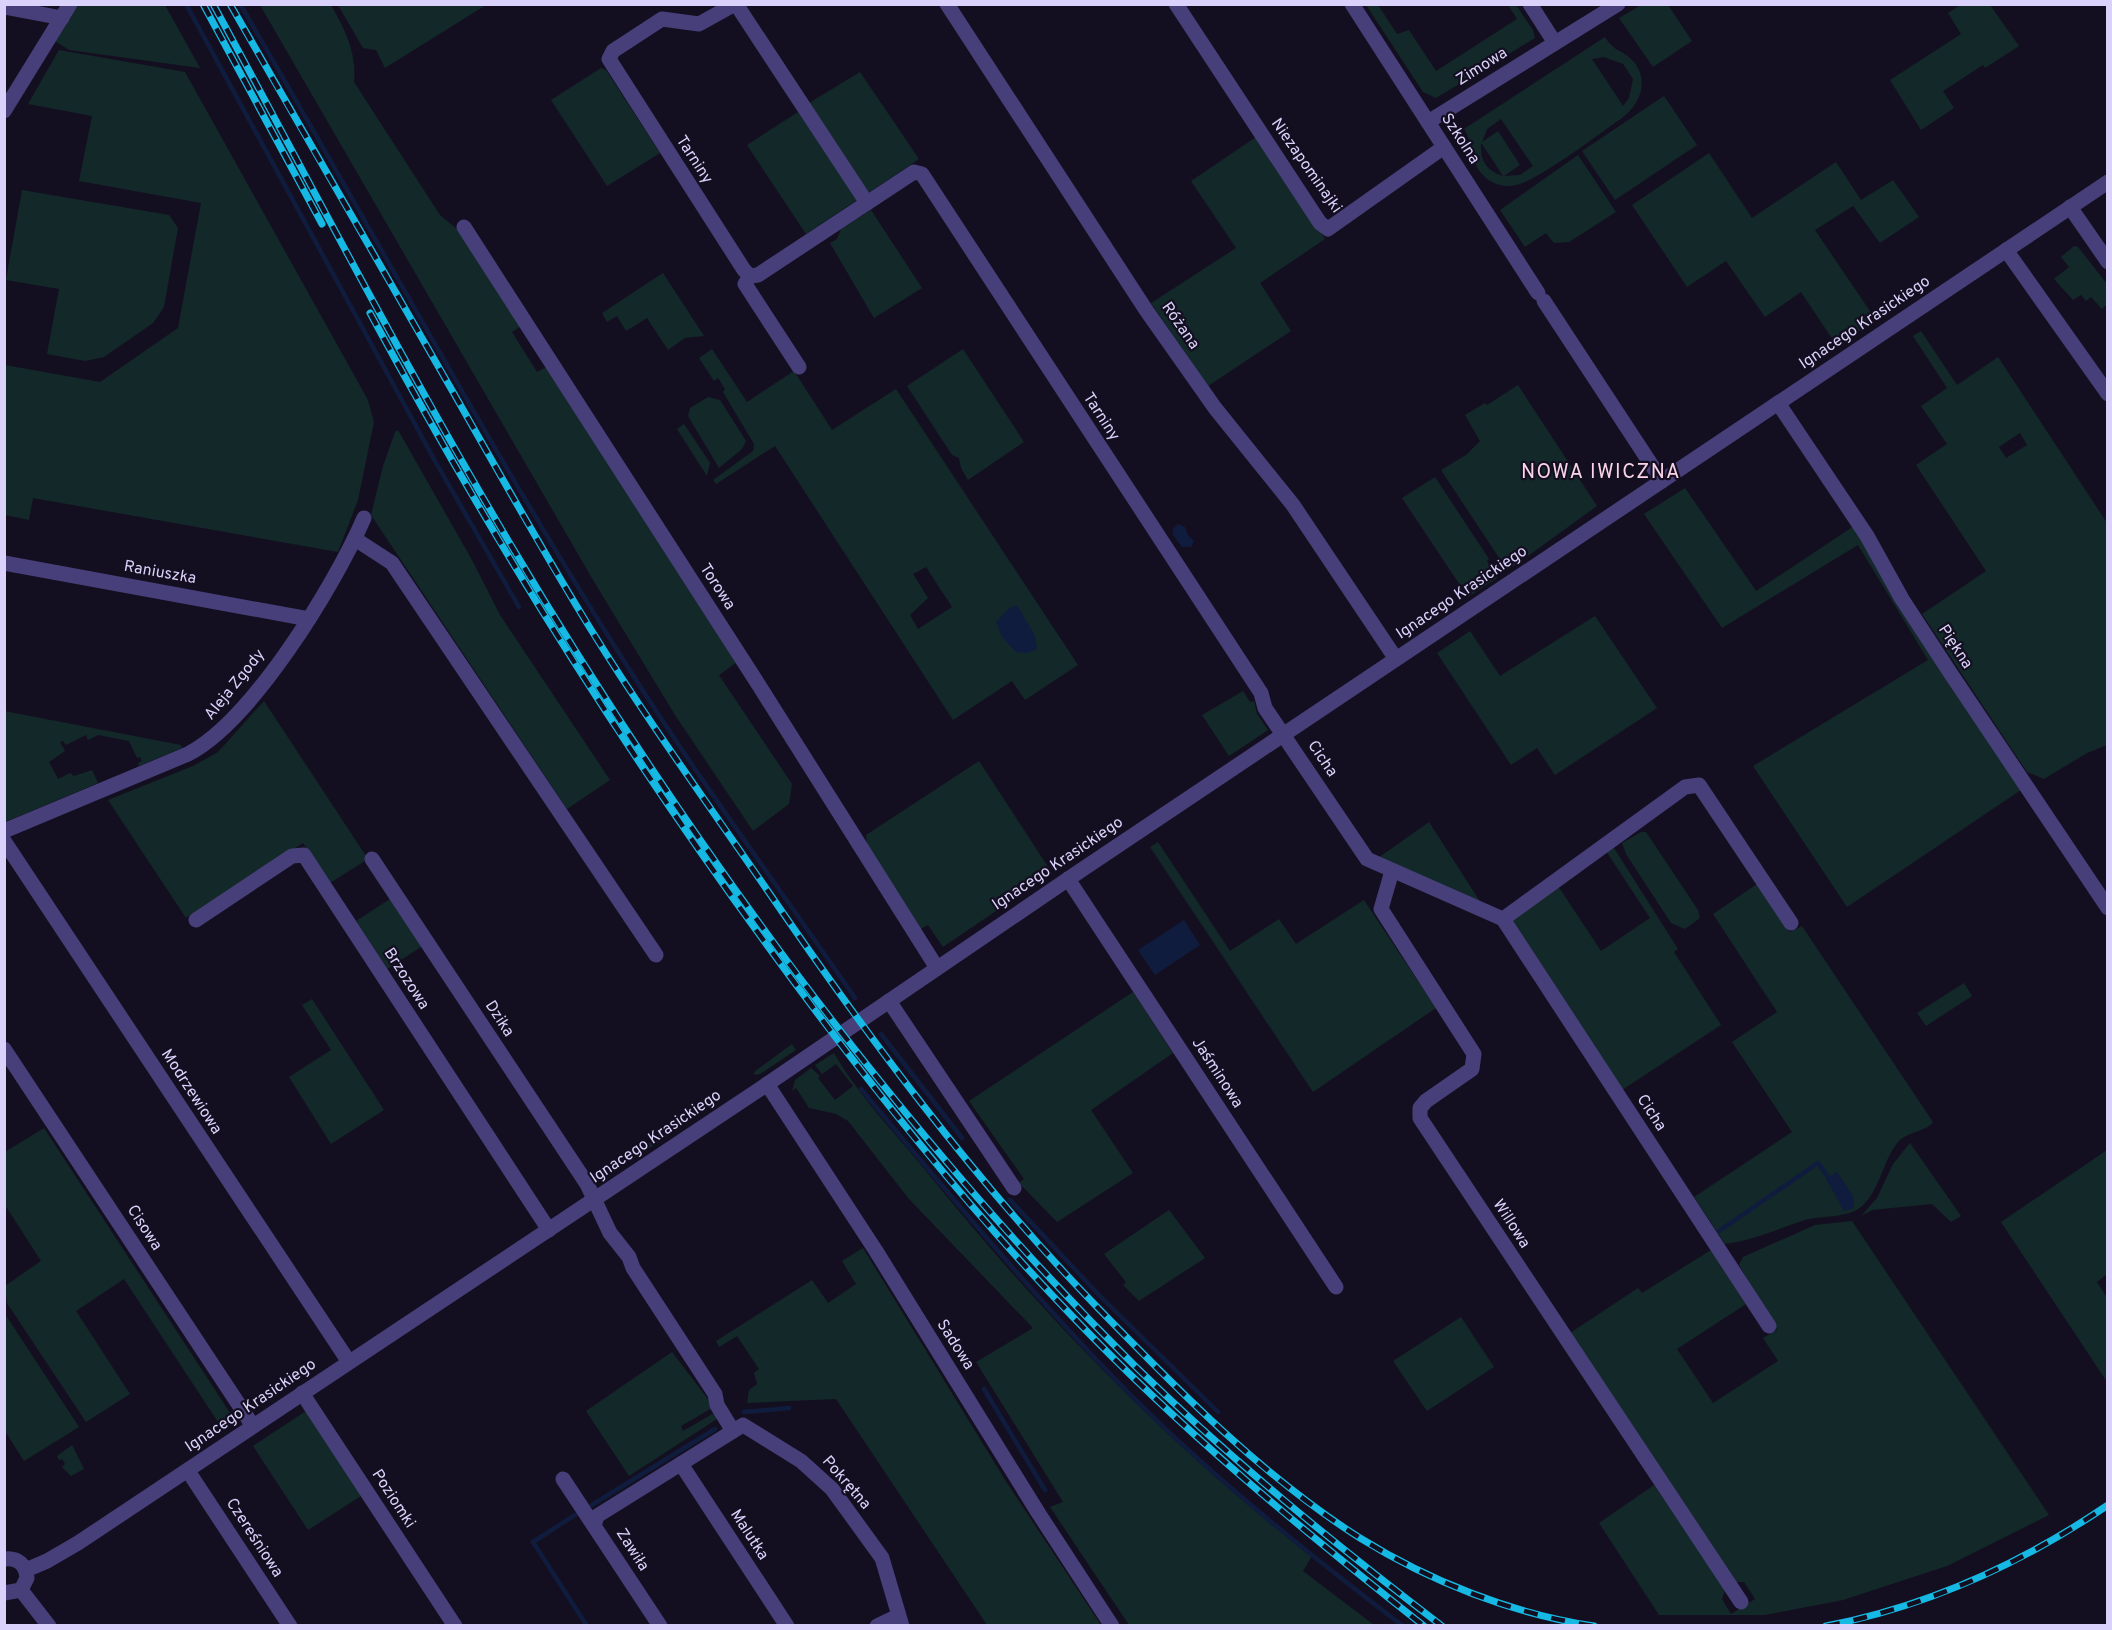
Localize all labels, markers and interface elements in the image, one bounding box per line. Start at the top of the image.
street label: Zimowa [1453,43,1511,91]
street label: Szkolna [1436,110,1484,168]
street label: Niezapominajki [1266,115,1346,217]
street label: Tarniny [671,132,717,188]
street label: Ignacego Krasickiego [1796,272,1934,374]
street label: Różana [1156,298,1204,354]
street label: Tarniny [1078,389,1124,445]
district label: NOWA IWICZNA [1521,460,1681,486]
street label: Ignacego Krasickiego [1393,542,1531,644]
street label: Raniuszka [122,557,198,589]
street label: Torowa [695,560,739,614]
street label: Piękna [1933,621,1977,673]
street label: Aleja Zgody [200,645,270,725]
street label: Cicha [1303,737,1341,781]
street label: Ignacego Krasickiego [989,813,1127,915]
street label: Brzozowa [379,944,433,1014]
street label: Dzika [480,997,518,1041]
street label: Jaśminowa [1187,1034,1247,1112]
street label: Modrzewiowa [156,1046,226,1138]
street label: Ignacego Krasickiego [587,1086,725,1188]
street label: Cicha [1632,1091,1670,1135]
street label: Willowa [1488,1196,1534,1252]
street label: Cisowa [122,1201,166,1255]
street label: Sadowa [932,1316,978,1374]
street label: Ignacego Krasickiego [182,1355,320,1457]
street label: Pokrętna [817,1452,875,1514]
street label: Poziomki [367,1466,419,1532]
street label: Czereśniowa [221,1495,287,1581]
street label: Malutka [725,1506,773,1564]
street label: Zawiła [611,1525,653,1575]

